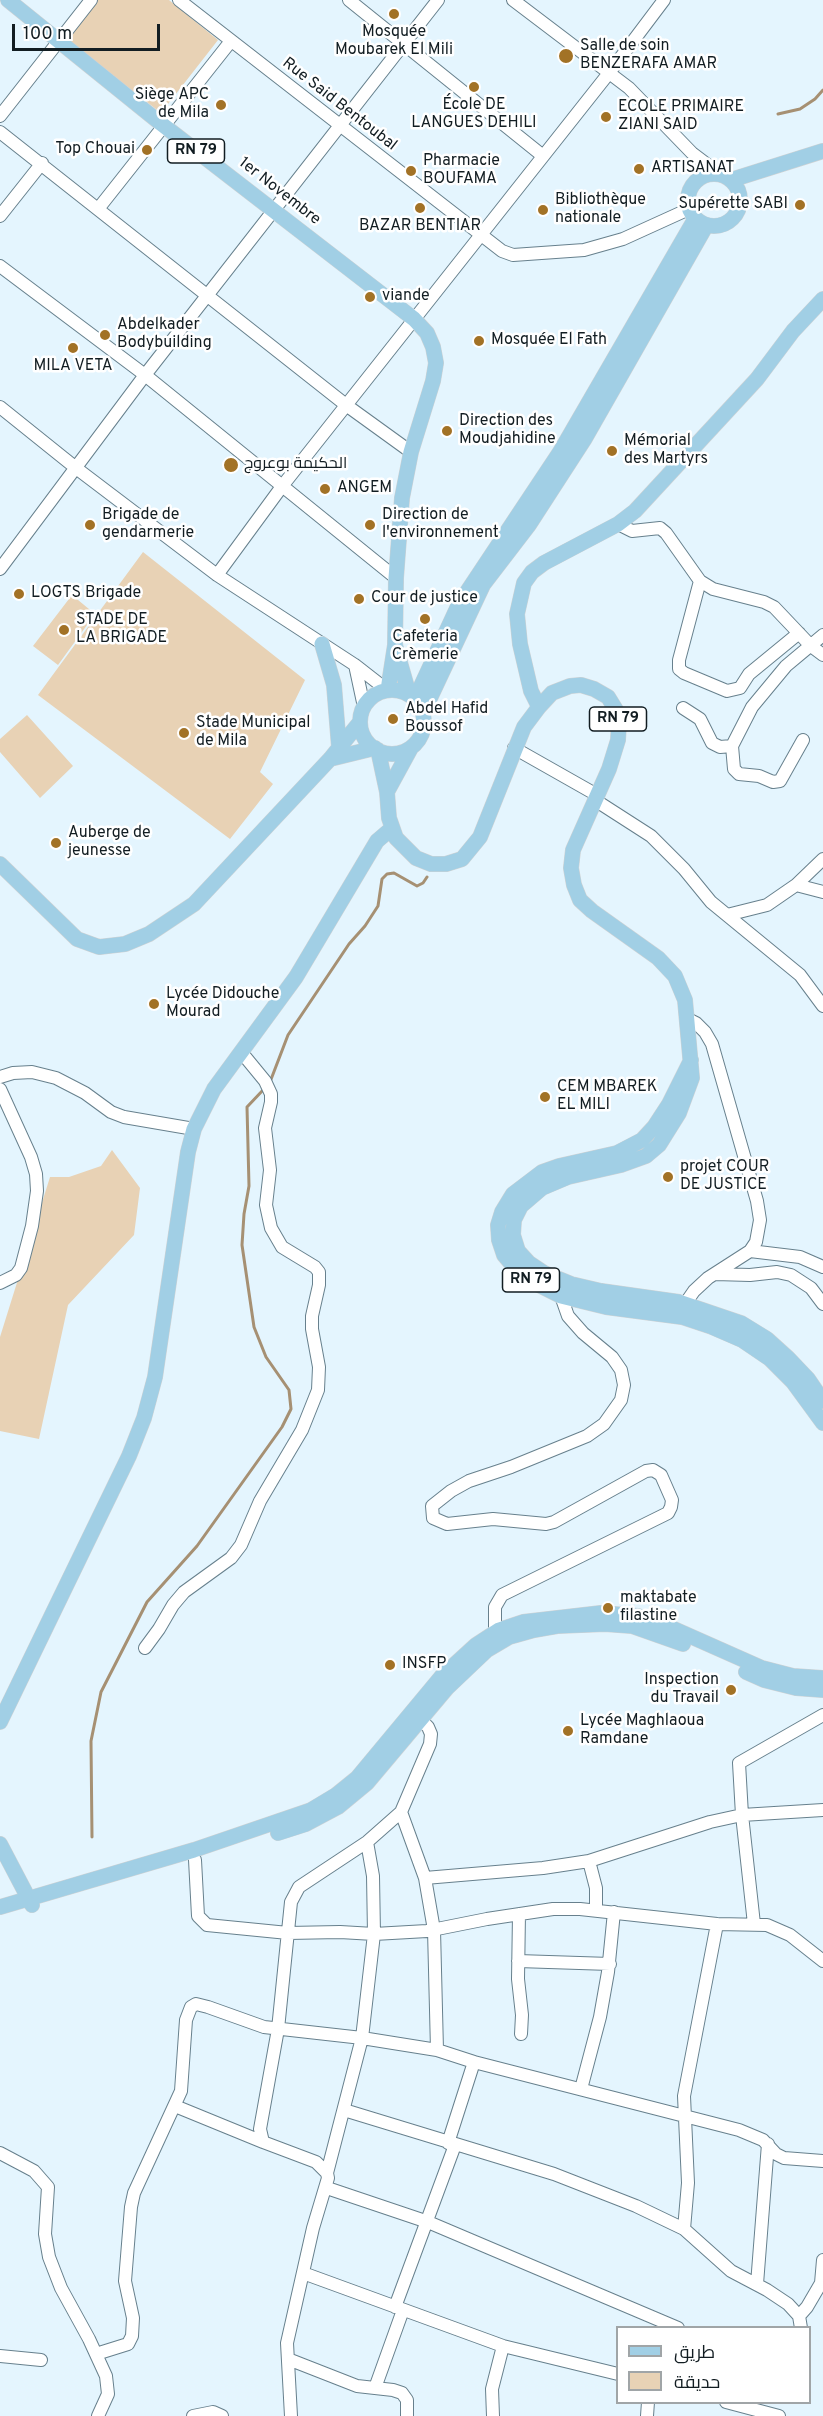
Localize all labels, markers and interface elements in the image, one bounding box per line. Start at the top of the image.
marker: Mosquée Moubarek El Mili [387,7,401,21]
scale bar [15,12,164,50]
text: 100 m [23,23,72,46]
place label: Mosquée Moubarek El Mili [335,23,453,61]
place label: Salle de soin BENZERAFA AMAR [580,37,717,75]
marker: Salle de soin BENZERAFA AMAR [557,47,575,65]
street label: Rue Said Bentoubal [278,54,400,156]
marker: École DE LANGUES DEHILI [467,80,481,94]
place label: Siège APC de Mila [135,86,209,124]
place label: École DE LANGUES DEHILI [411,96,537,134]
marker: Siège APC de Mila [214,98,228,112]
place label: ECOLE PRIMAIRE ZIANI SAID [618,98,744,136]
marker: ECOLE PRIMAIRE ZIANI SAID [599,110,613,124]
road number: RN 79 [168,139,224,163]
place label: Top Chouai [55,140,135,160]
marker: Top Chouai [140,143,154,157]
place label: Pharmacie BOUFAMA [423,152,500,190]
street label: 1er Novembre [234,154,324,230]
place label: ARTISANAT [651,159,735,179]
marker: ARTISANAT [632,162,646,176]
marker: Pharmacie BOUFAMA [404,164,418,178]
place label: Bibliothèque nationale [555,191,646,229]
place label: Supérette SABI [678,195,788,215]
marker: Supérette SABI [793,198,807,212]
marker: BAZAR BENTIAR [413,201,427,215]
marker: Bibliothèque nationale [536,203,550,217]
place label: BAZAR BENTIAR [359,217,481,237]
place label: viande [382,287,430,307]
marker: viande [363,290,377,304]
place label: Abdelkader Bodybuilding [117,316,212,354]
marker: Abdelkader Bodybuilding [98,328,112,342]
place label: Mosquée El Fath [491,331,607,351]
marker: Mosquée El Fath [472,334,486,348]
marker: MILA VETA [66,341,80,355]
place label: MILA VETA [33,357,113,377]
place label: Direction des Moudjahidine [459,412,556,450]
marker: Direction des Moudjahidine [440,424,454,438]
place label: Mémorial des Martyrs [624,432,708,470]
marker: Mémorial des Martyrs [605,444,619,458]
place label: الحكيمة بوعروج [244,455,347,475]
marker: الحكيمة بوعروج [222,456,240,474]
place label: ANGEM [337,479,392,499]
marker: ANGEM [318,482,332,496]
place label: Brigade de gendarmerie [102,506,194,544]
place label: Direction de l'environnement [382,506,499,544]
marker: Brigade de gendarmerie [83,518,97,532]
marker: Direction de l'environnement [363,518,377,532]
place label: LOGTS Brigade [31,584,141,604]
marker: LOGTS Brigade [12,587,26,601]
place label: Cour de justice [371,589,478,609]
marker: Cour de justice [352,592,366,606]
place label: STADE DE LA BRIGADE [76,611,167,649]
marker: Cafeteria Crèmerie [418,612,432,626]
marker: STADE DE LA BRIGADE [57,623,71,637]
place label: Cafeteria Crèmerie [392,628,458,666]
place label: Abdel Hafid Boussof [405,700,488,738]
road number: RN 79 [590,707,646,731]
marker: Abdel Hafid Boussof [386,712,400,726]
place label: Stade Municipal de Mila [196,714,310,752]
marker: Stade Municipal de Mila [177,726,191,740]
place label: Auberge de jeunesse [68,824,151,862]
marker: Auberge de jeunesse [49,836,63,850]
place label: Lycée Didouche Mourad [166,985,279,1023]
marker: Lycée Didouche Mourad [147,997,161,1011]
place label: CEM MBAREK EL MILI [557,1078,657,1116]
marker: CEM MBAREK EL MILI [538,1090,552,1104]
place label: projet COUR DE JUSTICE [680,1158,769,1196]
marker: projet COUR DE JUSTICE [661,1170,675,1184]
road number: RN 79 [502,1268,560,1292]
place label: maktabate filastine [620,1589,697,1627]
marker: maktabate filastine [601,1601,615,1615]
place label: INSFP [402,1655,446,1675]
marker: INSFP [383,1658,397,1672]
place label: Inspection du Travail [644,1671,719,1709]
marker: Inspection du Travail [724,1683,738,1697]
place label: Lycée Maghlaoua Ramdane [580,1712,704,1750]
marker: Lycée Maghlaoua Ramdane [561,1724,575,1738]
legend [616,2326,811,2404]
text: طريق [674,2342,715,2365]
text: حديقة [674,2372,720,2395]

